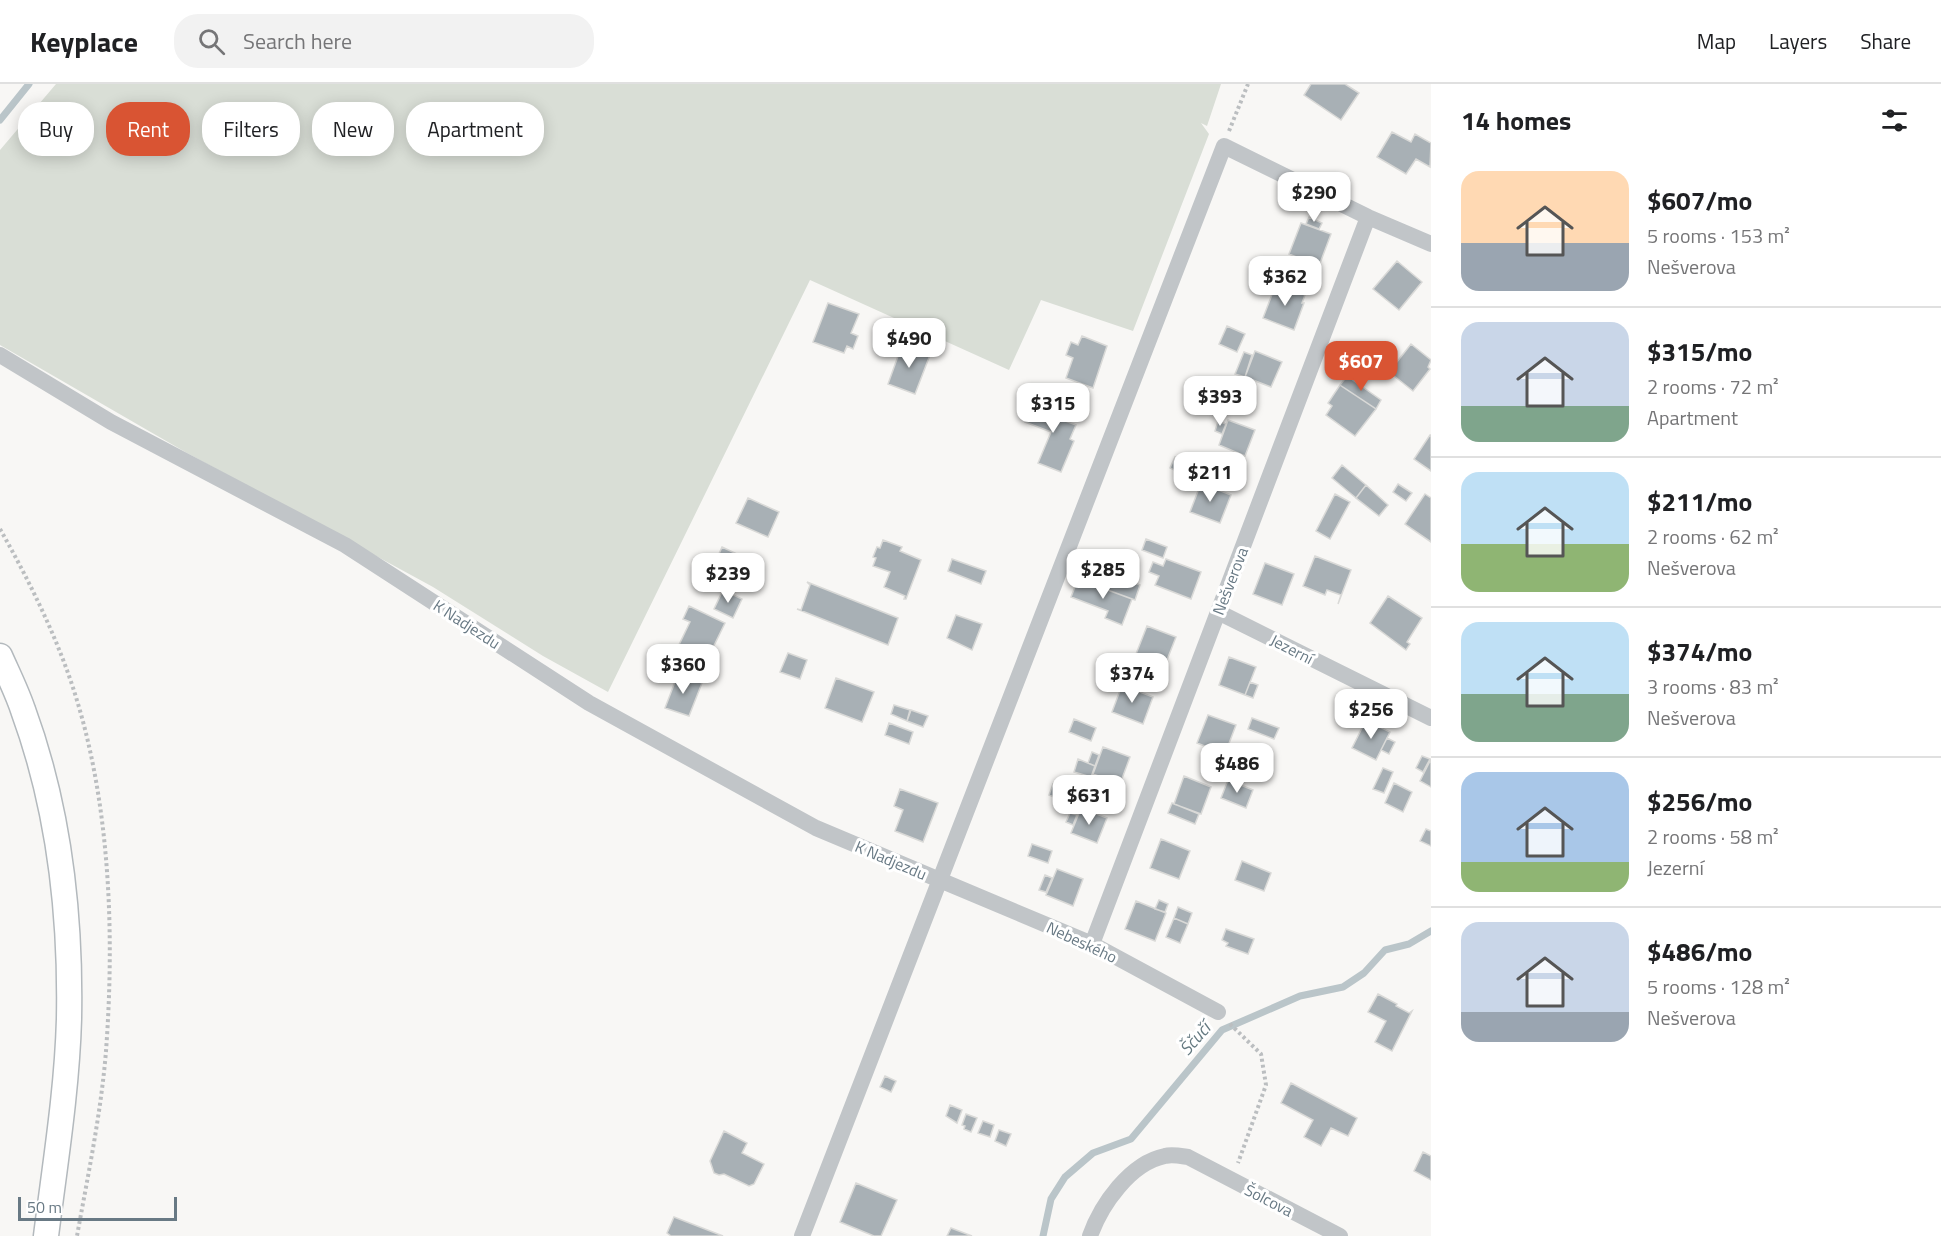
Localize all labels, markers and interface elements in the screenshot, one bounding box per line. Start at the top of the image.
search box [174,14,594,68]
text: Keyplace [30,20,138,63]
text: Search here [243,24,352,58]
icon: search [195,25,228,58]
text: Map [1697,25,1736,57]
text: Layers [1769,25,1827,57]
text: Share [1860,25,1911,57]
text: 14 homes [1461,101,1571,140]
chip: Buy [18,102,94,156]
chip: Rent [106,102,190,156]
chip: Filters [202,102,300,156]
chip: New [312,102,394,156]
chip: Apartment [406,102,544,156]
icon: filters [1878,104,1911,137]
pin: $290 [1278,172,1350,223]
text: $290 [1292,176,1336,207]
text: $607/mo [1647,181,1752,220]
icon: home [1509,195,1581,267]
text: 5 rooms · 153 m² [1647,220,1790,251]
text: Nešverova [1647,251,1736,282]
pin: $362 [1249,256,1321,307]
text: $362 [1263,260,1307,291]
pin: $490 [873,318,945,369]
text: $490 [887,322,931,353]
text: $315/mo [1647,332,1752,371]
pin: $607 [1325,341,1397,392]
text: $607 [1339,345,1383,376]
icon: home [1509,346,1581,418]
text: 2 rooms · 72 m² [1647,371,1779,402]
pin: $393 [1184,376,1256,427]
text: $393 [1198,380,1242,411]
pin: $315 [1017,383,1089,434]
text: $315 [1031,387,1075,418]
text: Apartment [1647,402,1738,433]
pin: $211 [1174,452,1246,503]
text: $211 [1188,456,1232,487]
text: $211/mo [1647,482,1752,521]
icon: home [1509,496,1581,568]
text: 2 rooms · 62 m² [1647,521,1779,552]
street label: Nešverova [1206,544,1254,618]
pin: $285 [1067,549,1139,600]
text: Nešverova [1647,552,1736,583]
pin: $239 [692,553,764,604]
text: $285 [1081,553,1125,584]
text: $239 [706,557,750,588]
street label: K Nadjezdu [429,593,505,655]
street label: Jezerní [1266,628,1319,671]
text: $374/mo [1647,632,1752,671]
pin: $360 [647,644,719,695]
icon: home [1509,646,1581,718]
text: $360 [661,648,705,679]
pin: $374 [1096,653,1168,704]
text: $374 [1110,657,1154,688]
text: 3 rooms · 83 m² [1647,671,1779,702]
pin: $256 [1335,689,1407,740]
text: $256 [1349,693,1393,724]
text: Nešverova [1647,702,1736,733]
pin: $486 [1201,743,1273,794]
text: $486 [1215,747,1259,778]
pin: $631 [1053,775,1125,826]
text: $631 [1067,779,1111,810]
text: $256/mo [1647,782,1752,821]
icon: home [1509,796,1581,868]
text: 2 rooms · 58 m² [1647,821,1779,852]
street label: K Nadjezdu [851,834,931,886]
text: Jezerní [1647,852,1704,883]
street label: Nebeského [1043,915,1121,969]
text: $486/mo [1647,932,1752,971]
icon: home [1509,946,1581,1018]
text: 5 rooms · 128 m² [1647,971,1790,1002]
text: Nešverova [1647,1002,1736,1033]
water label: Ščučí [1173,1013,1220,1061]
street label: Šolcova [1241,1178,1297,1222]
scale bar [18,1194,177,1222]
text: 50 m [27,1195,62,1219]

